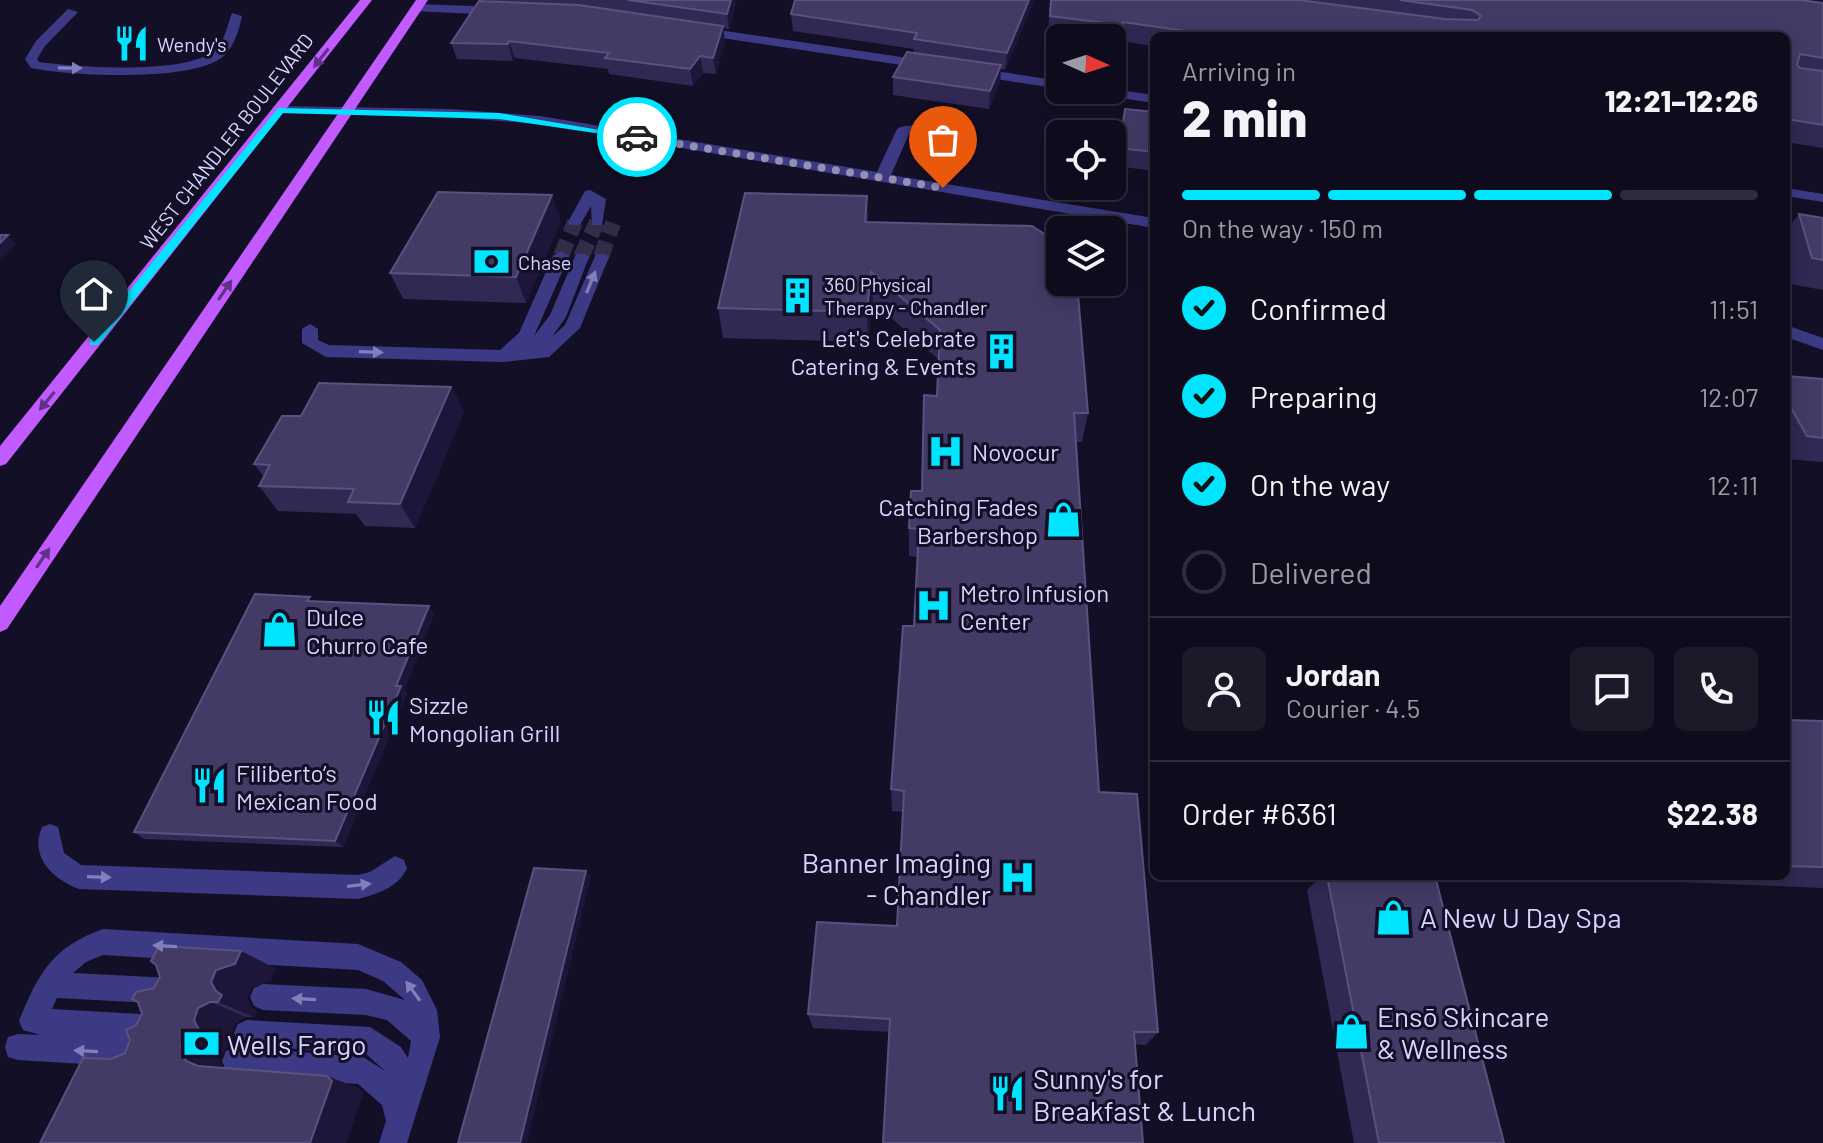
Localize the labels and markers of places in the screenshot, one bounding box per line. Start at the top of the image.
restaurant icon: Wendy's [112,25,150,63]
place label: Wendy's [157,32,227,56]
pin [909,106,977,188]
bank icon: Chase [473,243,511,281]
place label: Chase [518,250,571,274]
pin [60,260,128,342]
place label: 360 Physical Therapy - Chandler [824,272,987,319]
building icon: 360 Physical Therapy - Chandler [779,276,817,314]
place label: Let's Celebrate Catering & Events [791,323,976,380]
building icon: Let's Celebrate Catering & Events [983,332,1021,370]
hospital icon: Novocur [927,432,965,470]
place label: Novocur [972,437,1059,466]
place label: Catching Fades Barbershop [879,492,1038,549]
shop icon: Catching Fades Barbershop [1045,501,1083,539]
place label: Metro Infusion Center [960,578,1109,635]
hospital icon: Metro Infusion Center [915,587,953,625]
place label: Dulce Churro Cafe [306,602,428,659]
shop icon: Dulce Churro Cafe [261,611,299,649]
place label: Sizzle Mongolian Grill [409,690,560,747]
restaurant icon: Sizzle Mongolian Grill [364,699,402,737]
place label: Filiberto’s Mexican Food [236,758,378,815]
restaurant icon: Filiberto’s Mexican Food [191,767,229,805]
place label: Banner Imaging - Chandler [802,845,991,911]
hospital icon: Banner Imaging - Chandler [998,859,1036,897]
shop icon: A New U Day Spa [1375,898,1413,936]
place label: A New U Day Spa [1420,900,1622,934]
place label: Ensō Skincare & Wellness [1377,999,1549,1065]
shop icon: Ensō Skincare & Wellness [1332,1013,1370,1051]
bank icon: Wells Fargo [182,1025,220,1063]
place label: Wells Fargo [227,1027,367,1061]
place label: Sunny's for Breakfast & Lunch [1033,1061,1256,1127]
restaurant icon: Sunny's for Breakfast & Lunch [988,1075,1026,1113]

